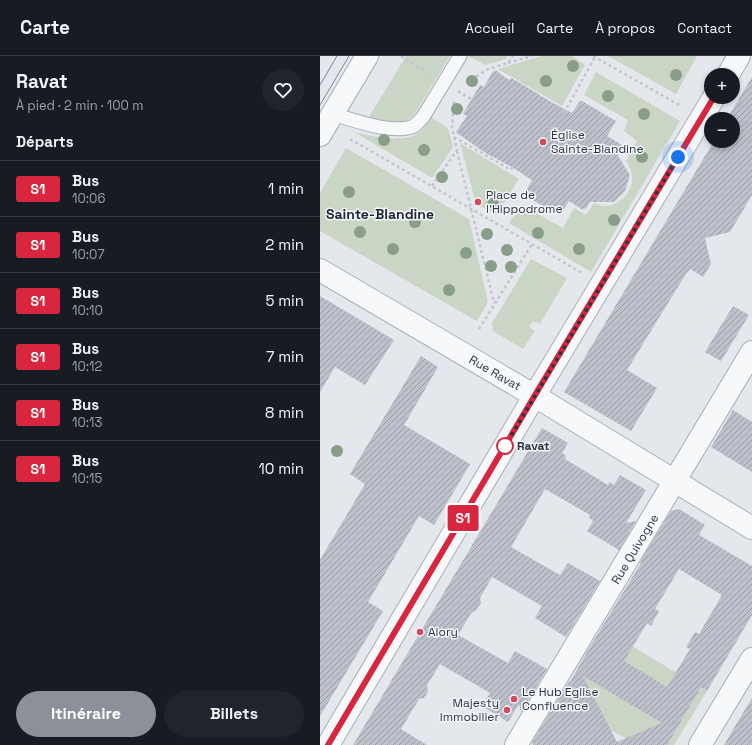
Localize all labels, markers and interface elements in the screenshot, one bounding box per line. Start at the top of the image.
text: Carte [20,15,70,40]
text: Accueil [465,19,514,37]
text: Carte [536,19,573,37]
text: À propos [595,19,655,37]
text: Contact [677,19,732,37]
map controls [704,68,740,148]
button: + [704,68,740,104]
text: Ravat [16,69,68,94]
button: heart [262,69,304,111]
text: À pied · 2 min · 100 m [16,97,143,114]
button: − [704,112,740,148]
place label: Église Sainte-Blandine [551,127,644,157]
text: Départs [16,132,74,151]
marker: Église Sainte-Blandine [538,137,548,147]
your location [668,147,688,167]
text: Bus [72,171,99,190]
text: 1 min [268,179,304,198]
text: S1 [31,180,45,198]
place label: Place de l'Hippodrome [486,187,563,217]
text: 10:06 [72,190,105,207]
marker: Place de l'Hippodrome [473,197,483,207]
district label: Sainte-Blandine [326,205,434,223]
text: Bus [72,227,99,246]
text: 2 min [265,235,304,254]
text: S1 [31,236,45,254]
text: 10:07 [72,246,105,263]
text: Bus [72,283,99,302]
text: 5 min [265,291,304,310]
text: S1 [31,292,45,310]
text: 10:10 [72,302,103,319]
text: Bus [72,339,99,358]
text: 7 min [266,347,304,366]
text: S1 [31,348,45,366]
street label: Rue Ravat [466,352,524,394]
text: 10:12 [72,358,102,375]
text: Bus [72,395,99,414]
text: 8 min [265,403,304,422]
text: S1 [31,404,45,422]
text: 10:13 [72,414,102,431]
marker: Ravat [496,437,514,455]
place label: Ravat [517,438,550,454]
text: Bus [72,451,99,470]
text: 10 min [258,459,304,478]
text: S1 [31,460,45,478]
text: 10:15 [72,470,102,487]
line badge: S1 [445,505,481,531]
text: S1 [456,509,470,527]
street label: Rue Quivogne [608,511,662,587]
place label: Alory [428,624,458,640]
marker: Alory [415,627,425,637]
place label: Le Hub Eglise Confluence [522,684,599,714]
button: Itinéraire [16,691,156,737]
button: Billets [164,691,304,737]
marker: Le Hub Eglise Confluence [509,694,519,704]
place label: Majesty Immobilier [440,695,499,725]
marker: Majesty Immobilier [502,705,512,715]

